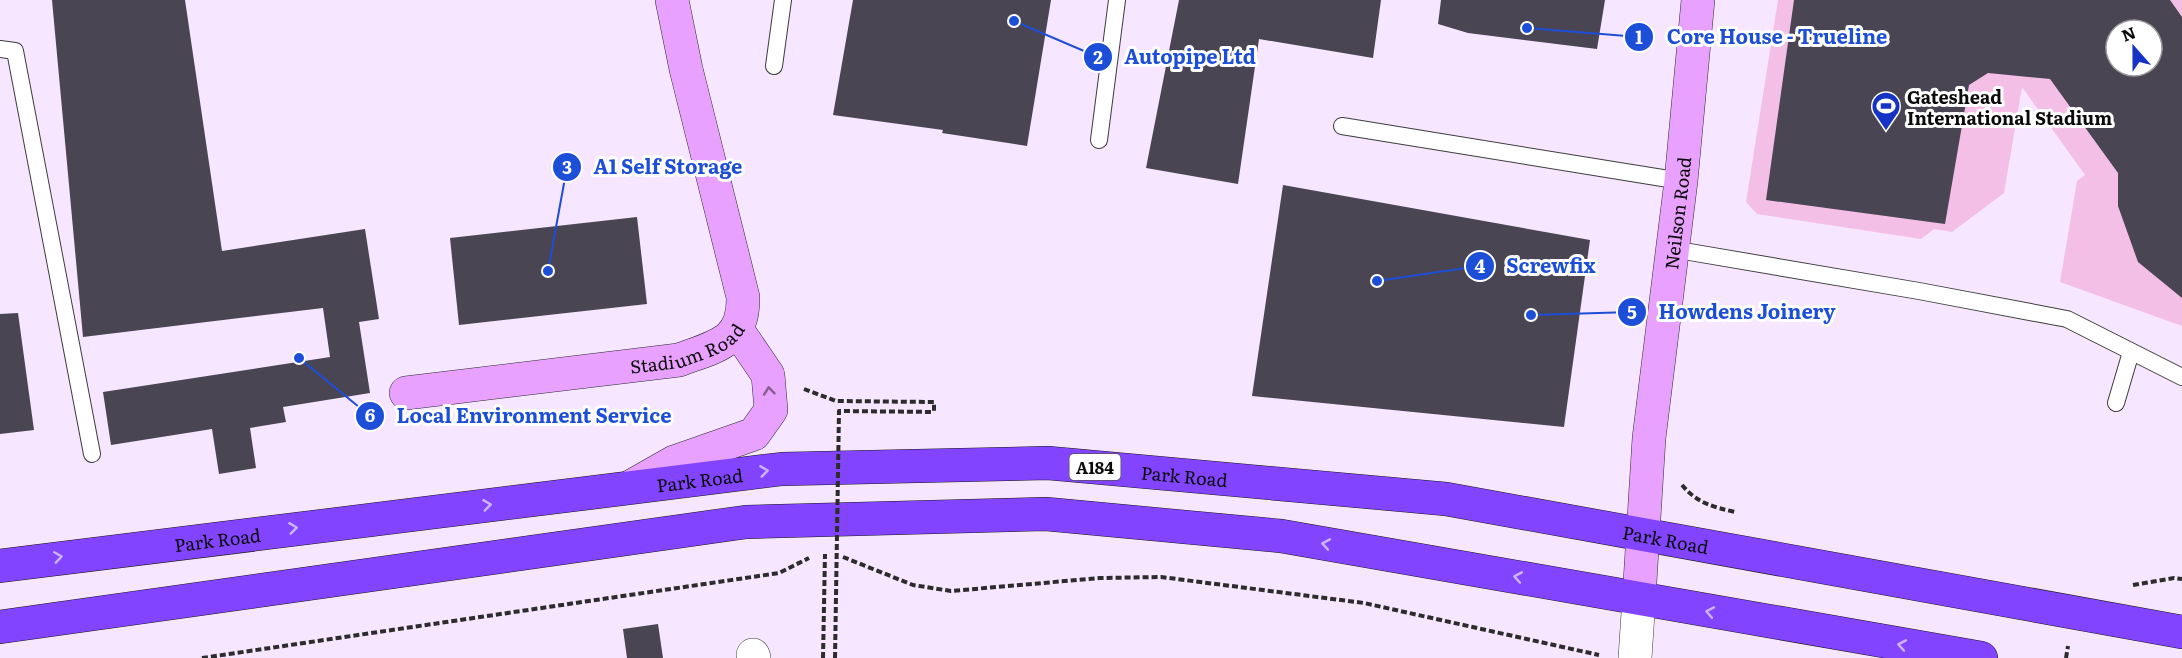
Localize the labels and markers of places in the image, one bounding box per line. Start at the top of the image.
callout: Core House - Trueline [1624,18,1899,56]
callout: Autopipe Ltd [1083,38,1268,76]
place label: Gateshead International Stadium [1907,83,2112,131]
sports icon: Gateshead International Stadium [1870,90,1902,132]
callout: A1 Self Storage [552,148,755,186]
callout: Screwfix [1465,247,1608,285]
callout: Howdens Joinery [1617,293,1848,331]
callout: Local Environment Service [355,397,684,435]

